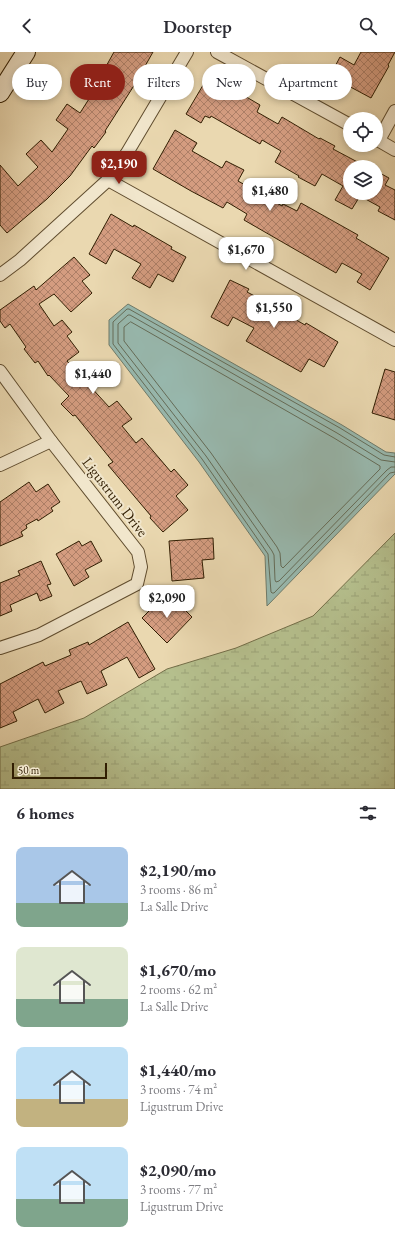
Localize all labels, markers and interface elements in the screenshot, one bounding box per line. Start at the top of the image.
icon: back [16,15,38,37]
text: Doorstep [163,15,232,38]
icon: search [357,15,379,37]
chip: Buy [12,64,62,100]
chip: Rent [70,64,125,100]
chip: Filters [133,64,194,100]
chip: New [202,64,256,100]
chip: Apartment [264,64,352,100]
map controls [343,112,383,200]
button: locate [343,112,383,152]
pin: $2,190 [86,151,152,185]
text: $2,190 [101,155,137,172]
button: layers [343,160,383,200]
pin: $1,480 [237,178,303,212]
text: $1,480 [252,182,288,199]
pin: $1,670 [213,237,279,271]
text: $1,670 [228,241,264,258]
pin: $1,550 [241,295,307,329]
text: $1,550 [256,299,292,316]
pin: $1,440 [60,361,126,395]
text: $1,440 [75,365,111,382]
street label: Ligustrum Drive [78,453,153,541]
pin: $2,090 [134,585,200,619]
text: $2,090 [149,589,185,606]
scale bar [12,761,107,780]
text: 50 m [18,763,39,777]
text: 6 homes [16,802,74,824]
icon: filters [357,802,379,824]
text: $2,190/mo [140,859,216,881]
icon: home [48,863,96,911]
text: 3 rooms · 86 m² [140,881,217,898]
text: La Salle Drive [140,898,208,915]
text: $1,670/mo [140,959,216,981]
icon: home [48,963,96,1011]
text: 2 rooms · 62 m² [140,981,217,998]
text: La Salle Drive [140,998,208,1015]
text: $1,440/mo [140,1059,216,1081]
icon: home [48,1063,96,1111]
text: 3 rooms · 74 m² [140,1081,217,1098]
text: Ligustrum Drive [140,1098,223,1115]
text: $2,090/mo [140,1159,216,1181]
icon: home [48,1163,96,1211]
text: 3 rooms · 77 m² [140,1181,217,1198]
text: Ligustrum Drive [140,1198,223,1215]

